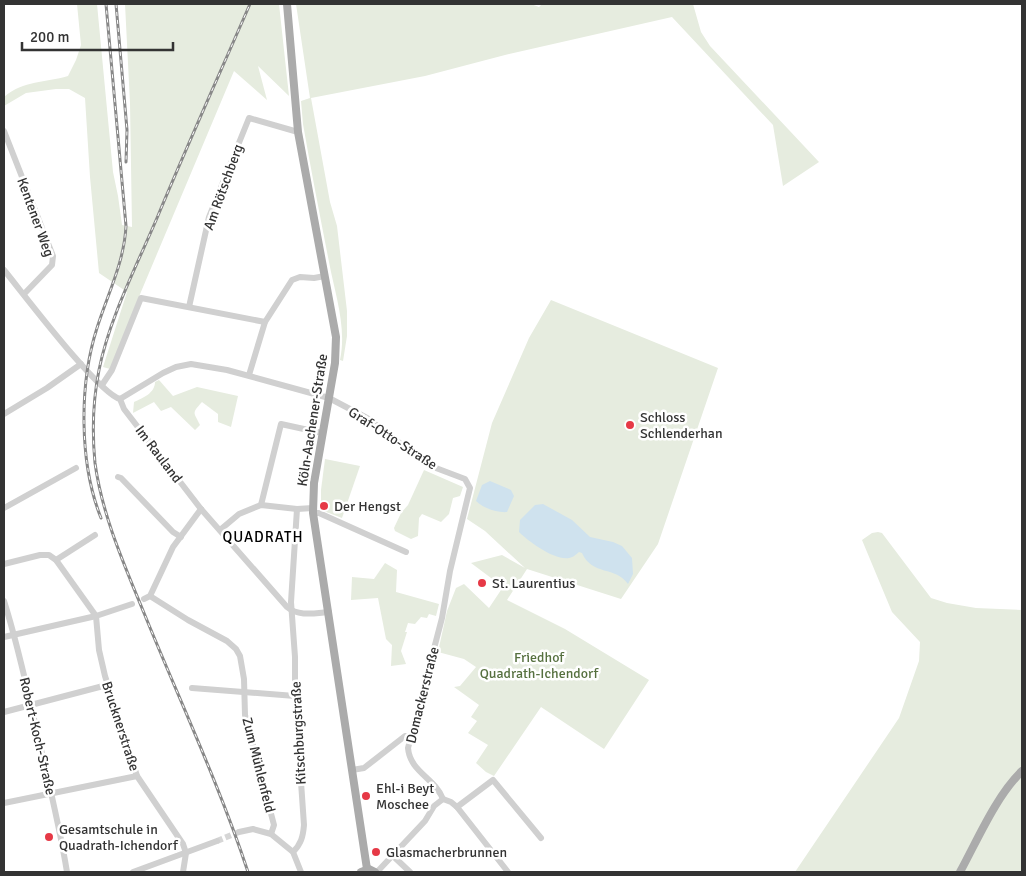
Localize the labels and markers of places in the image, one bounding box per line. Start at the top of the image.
place label: Schloss Schlenderhan [640,409,723,442]
marker: Schloss Schlenderhan [624,419,636,431]
place label: Der Hengst [334,498,401,515]
marker: Der Hengst [318,500,330,512]
place label: St. Laurentius [492,575,575,592]
marker: St. Laurentius [476,577,488,589]
place label: Ehl-i Beyt Moschee [376,780,434,813]
marker: Ehl-i Beyt Moschee [360,790,372,802]
place label: Gesamtschule in Quadrath-Ichendorf [59,821,179,854]
marker: Gesamtschule in Quadrath-Ichendorf [43,831,55,843]
place label: Glasmacherbrunnen [386,844,507,861]
marker: Glasmacherbrunnen [370,846,382,858]

